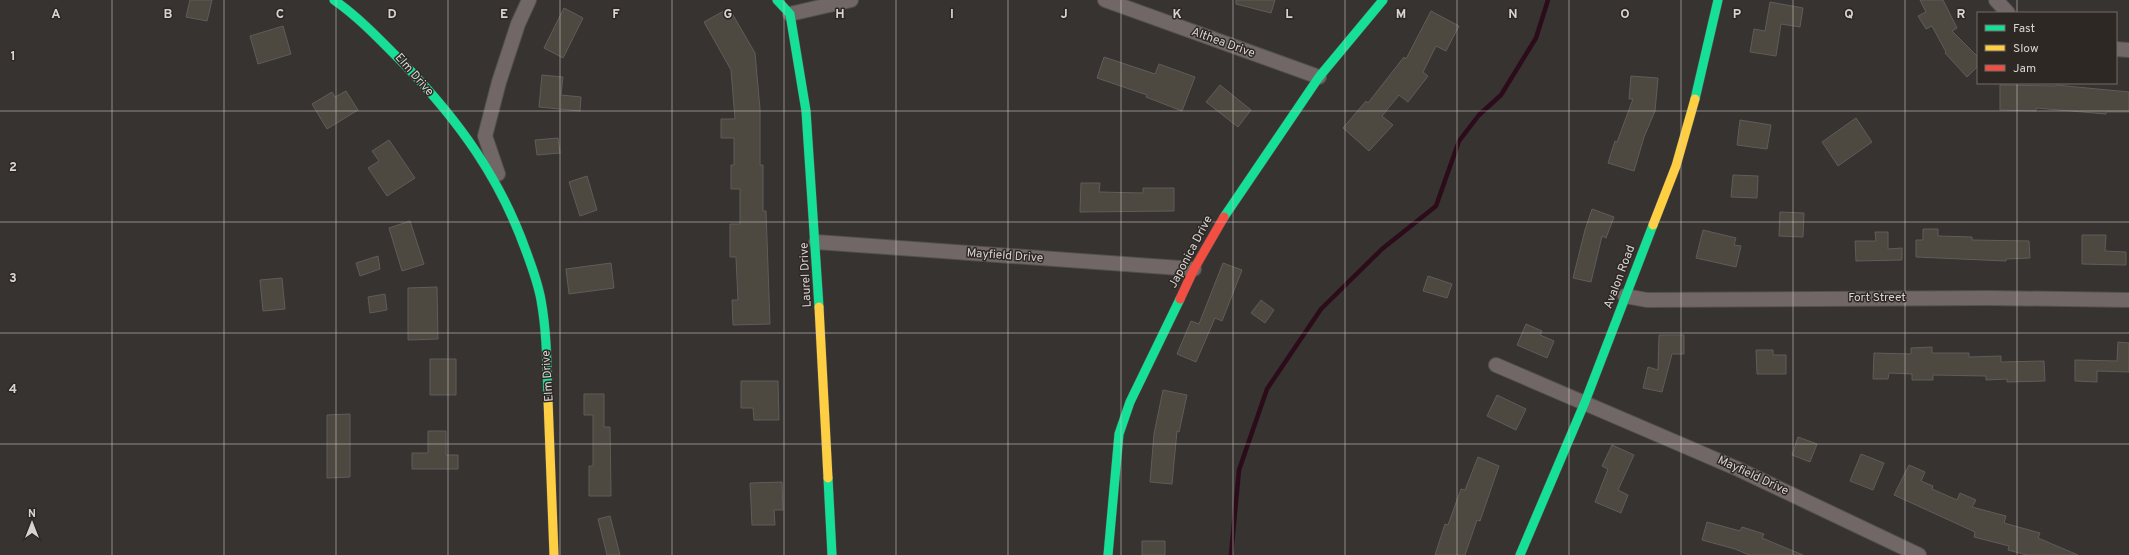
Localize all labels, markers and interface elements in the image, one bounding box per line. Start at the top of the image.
text: A [51,7,61,23]
text: B [164,7,173,23]
text: C [276,7,284,23]
text: D [387,7,397,23]
text: E [500,7,508,23]
text: F [612,7,620,23]
text: G [724,7,733,23]
text: H [835,7,845,23]
text: I [950,7,954,23]
text: J [1060,7,1068,23]
text: K [1172,7,1182,23]
text: L [1285,7,1293,23]
text: M [1396,7,1406,23]
text: N [1508,7,1518,23]
text: O [1620,7,1630,23]
text: P [1733,7,1742,23]
text: Q [1844,7,1854,23]
text: R [1957,7,1966,23]
legend [1977,12,2117,84]
text: Fast [2013,21,2035,37]
street label: Althea Drive [1189,24,1257,62]
text: Slow [2013,41,2039,57]
text: 1 [10,49,16,65]
street label: Elm Drive [391,50,437,100]
text: Jam [2013,61,2036,77]
text: 2 [9,160,17,176]
street label: Japonica Drive [1165,213,1217,291]
street label: Laurel Drive [796,242,816,308]
street label: Avalon Road [1601,243,1639,311]
street label: Mayfield Drive [966,245,1044,267]
text: 3 [9,271,17,287]
street label: Fort Street [1848,290,1906,306]
street label: Elm Drive [538,350,558,402]
text: 4 [9,382,17,398]
street label: Mayfield Drive [1715,453,1791,499]
north arrow [12,503,52,543]
text: N [28,507,36,521]

